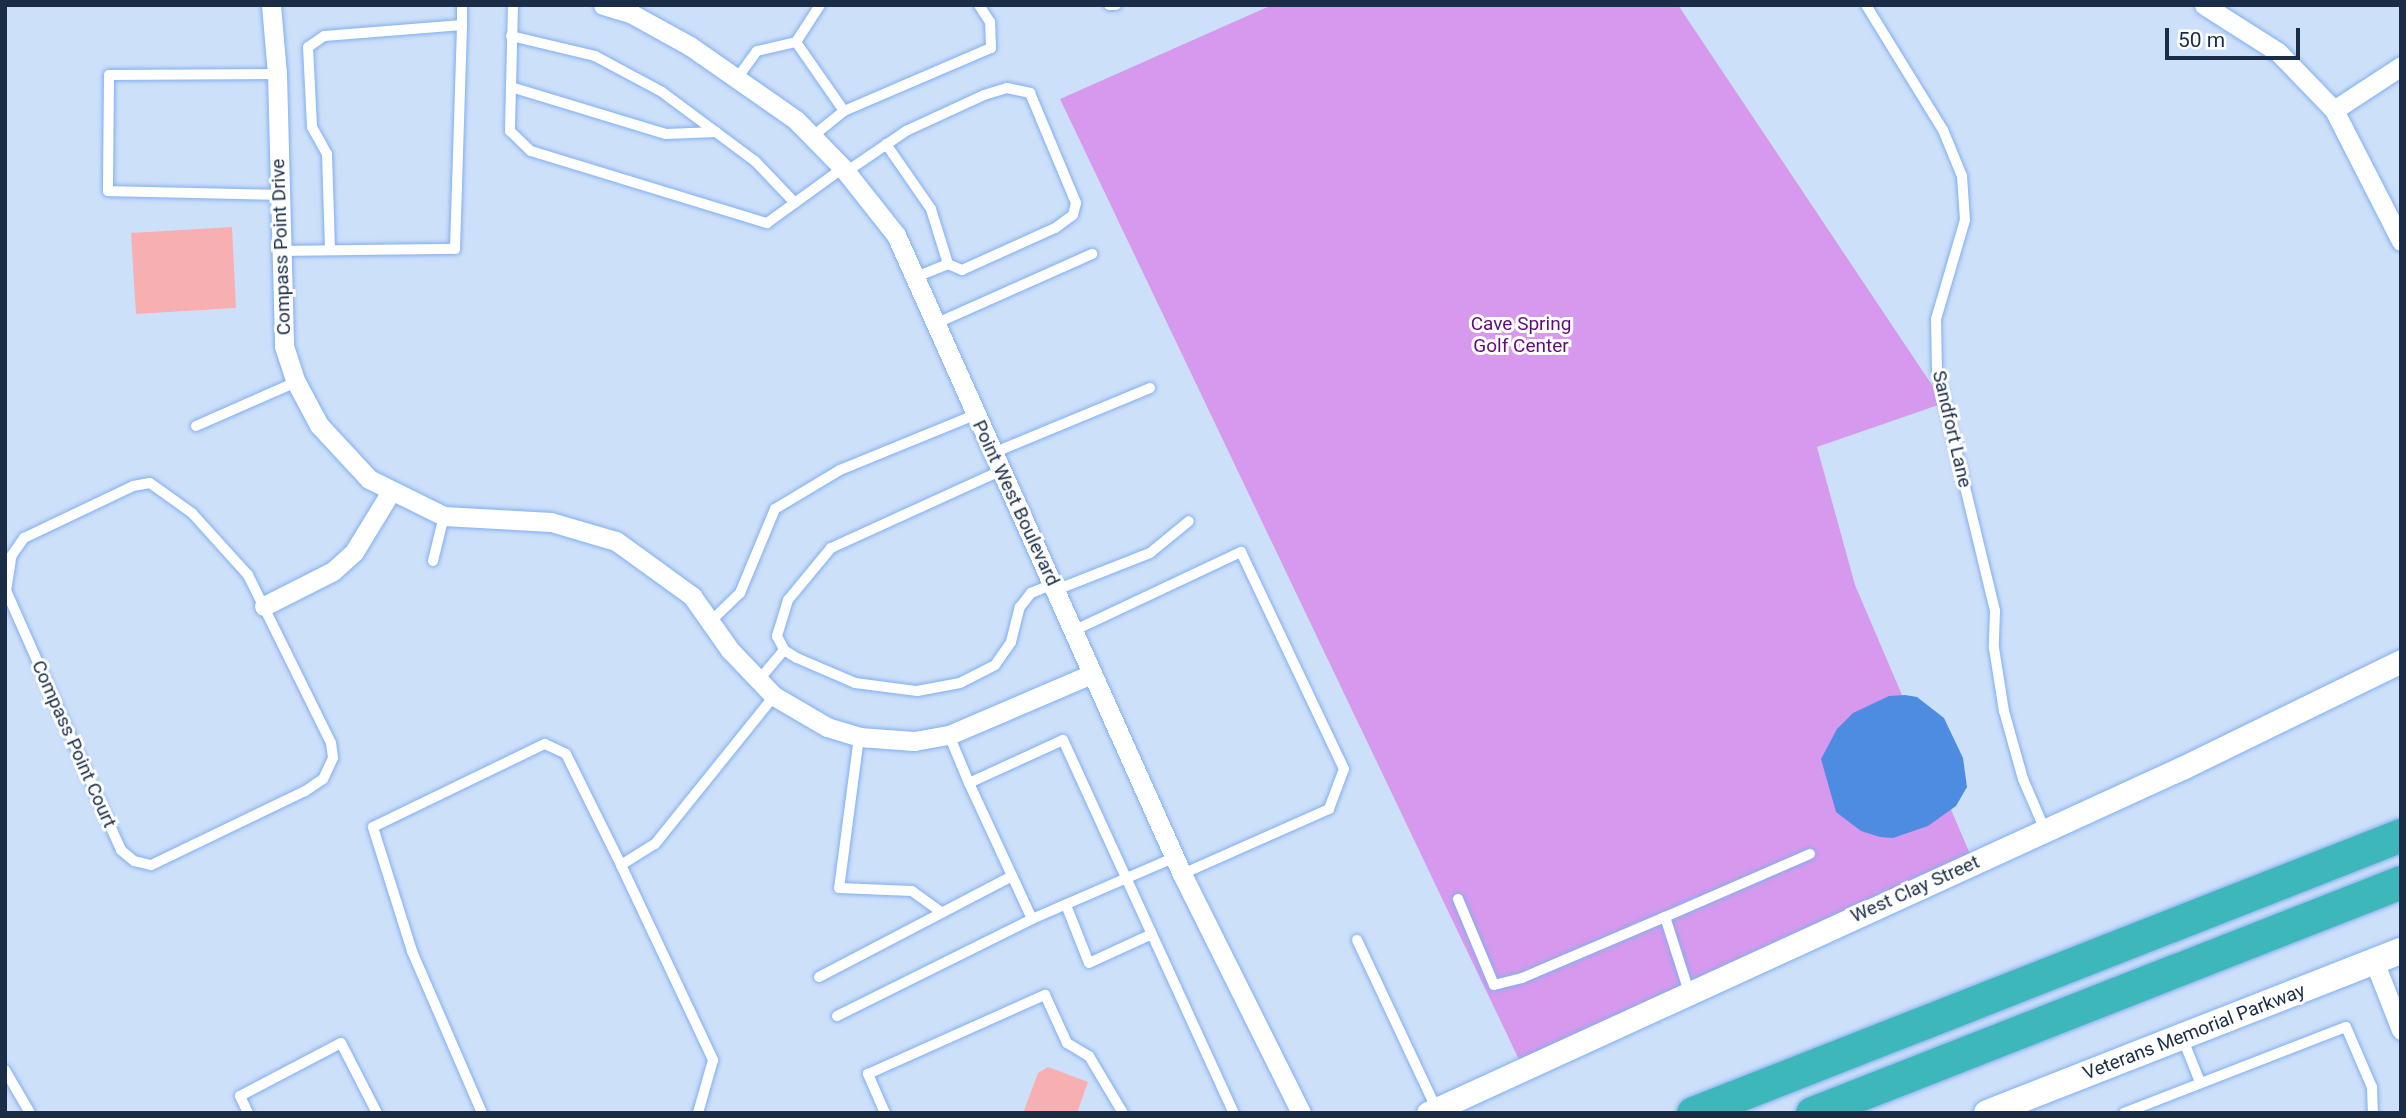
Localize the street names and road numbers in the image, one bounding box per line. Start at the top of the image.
street label: Compass Point Drive [267,158,295,336]
street label: Sandfort Lane [1927,368,1977,490]
street label: Point West Boulevard [968,417,1064,589]
street label: Compass Point Court [27,657,121,831]
street label: West Clay Street [1847,850,1983,928]
street label: Veterans Memorial Parkway [2080,979,2308,1085]

